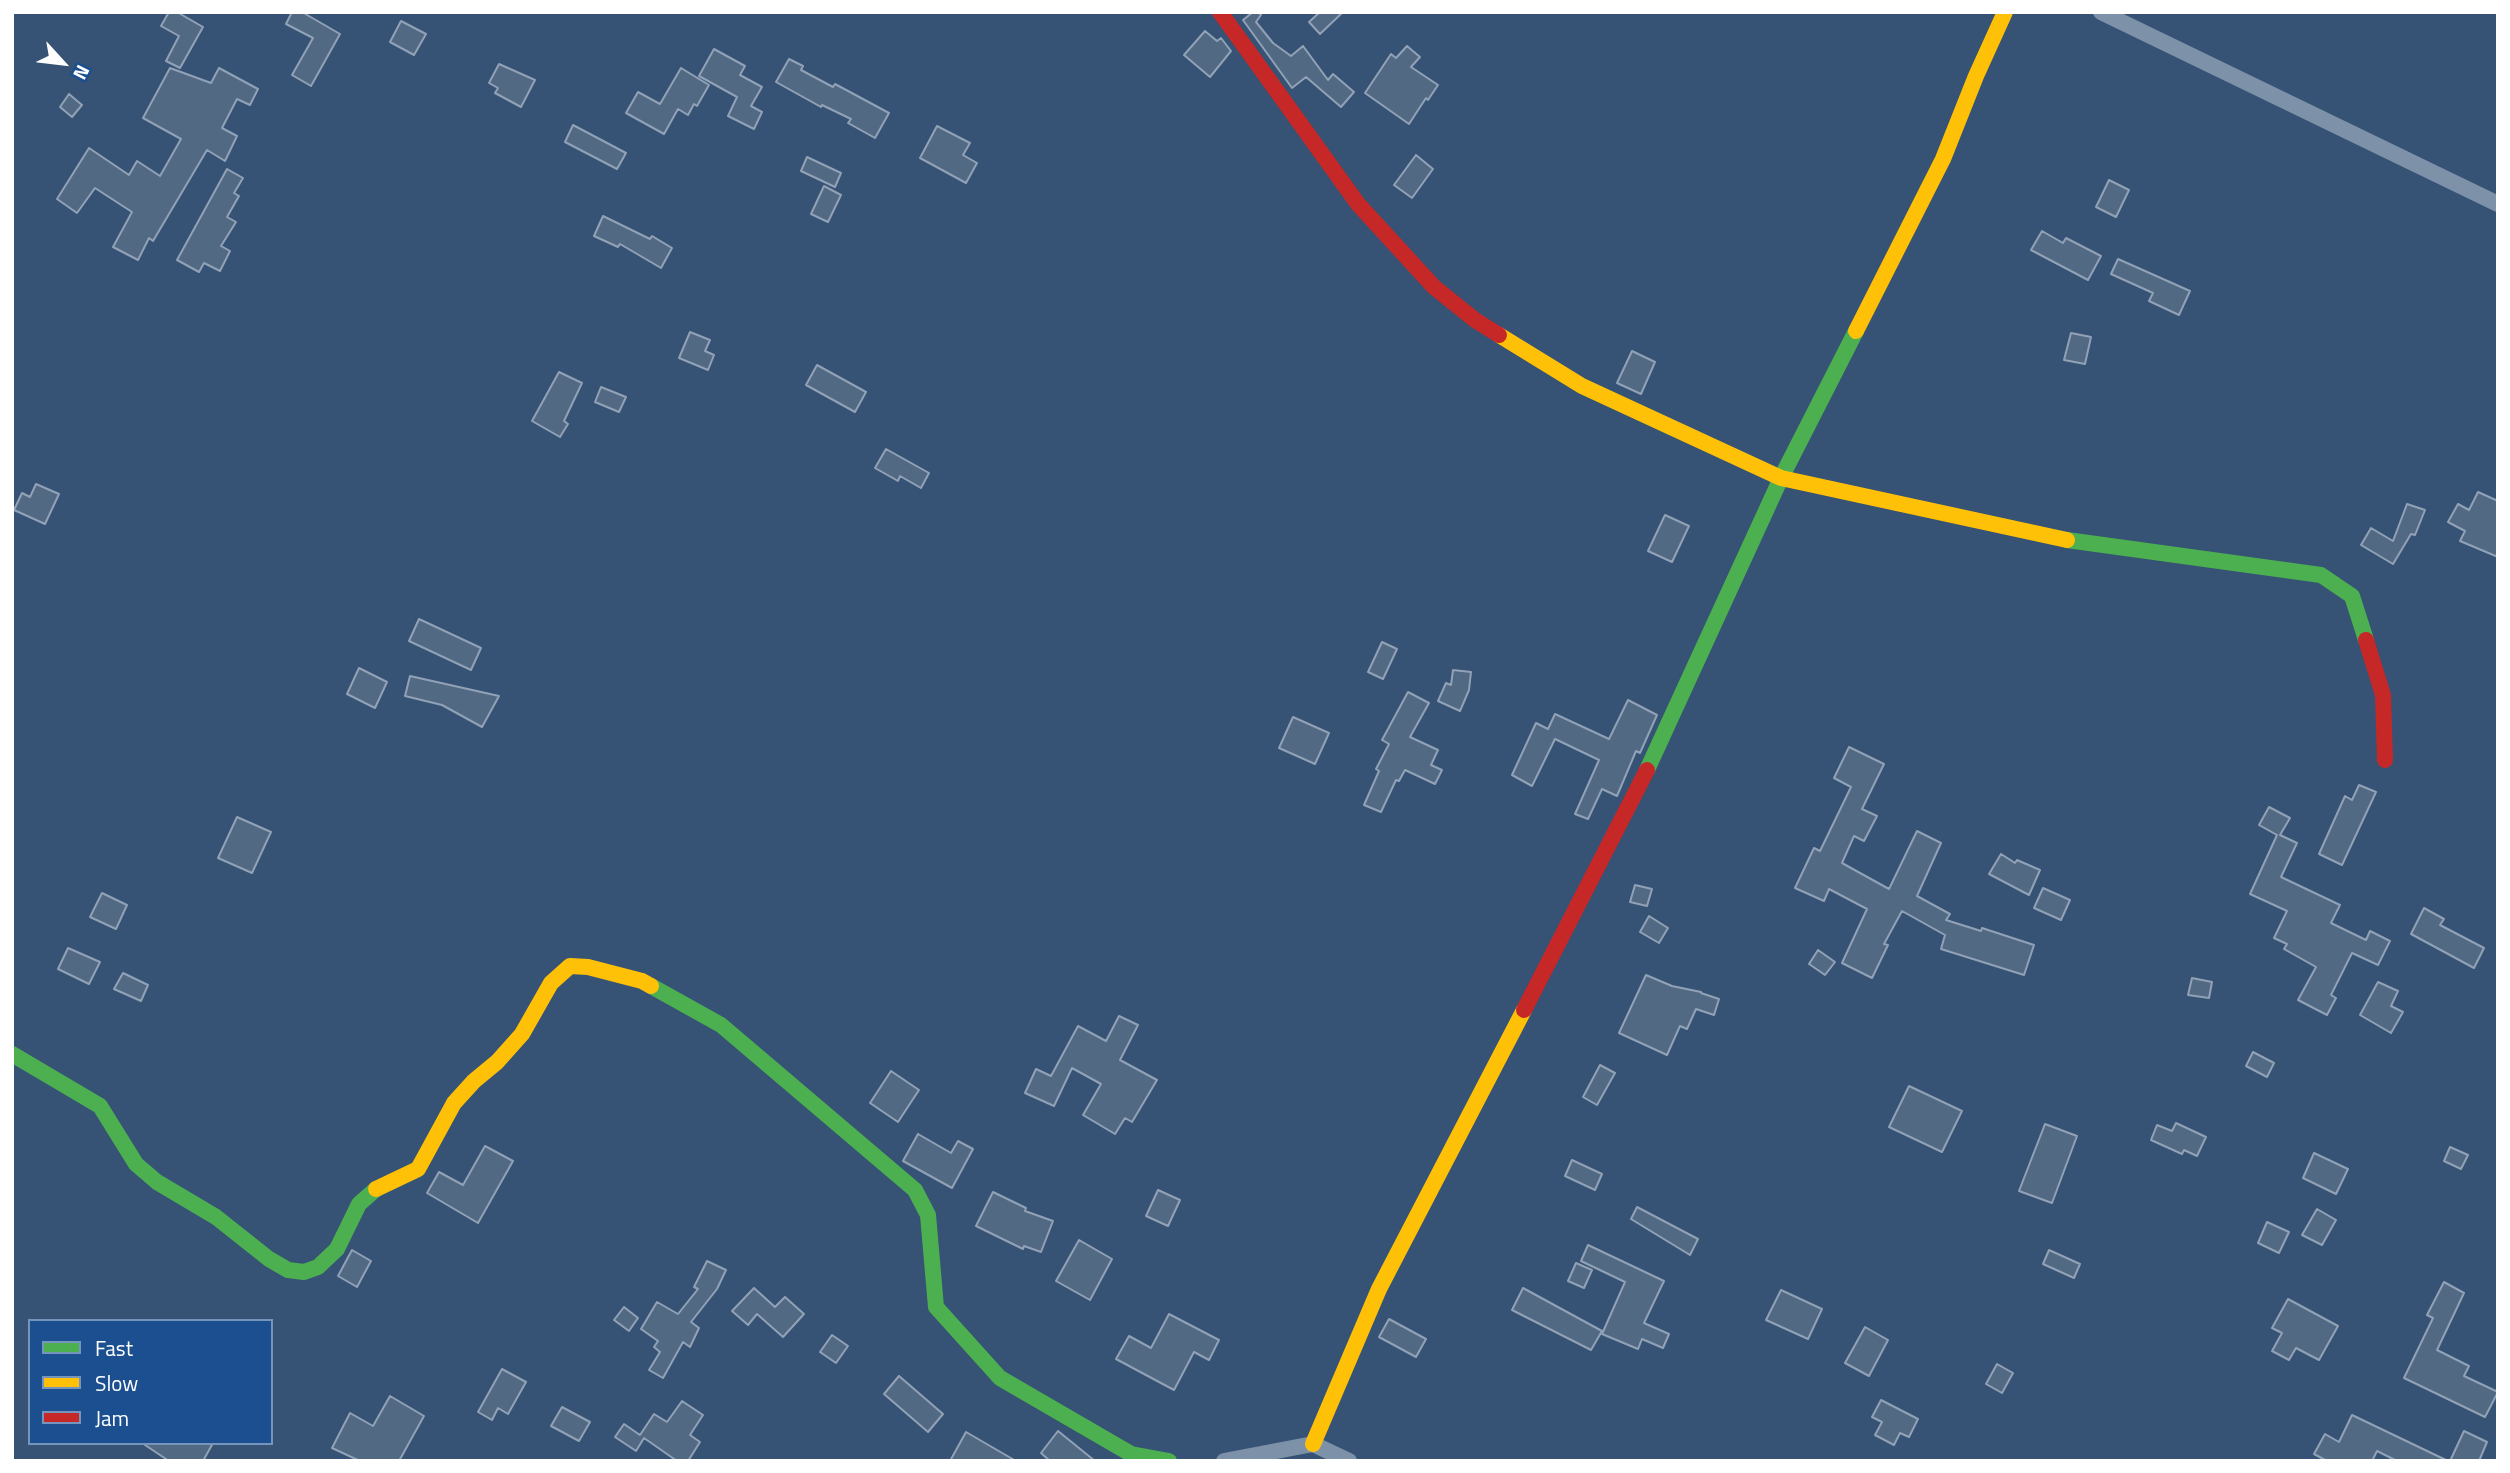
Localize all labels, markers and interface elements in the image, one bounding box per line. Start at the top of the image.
north arrow [28,28,98,98]
text: N [66,60,98,85]
legend [28,1319,273,1445]
text: Fast [95,1332,133,1364]
text: Slow [95,1367,138,1399]
text: Jam [95,1402,129,1434]

